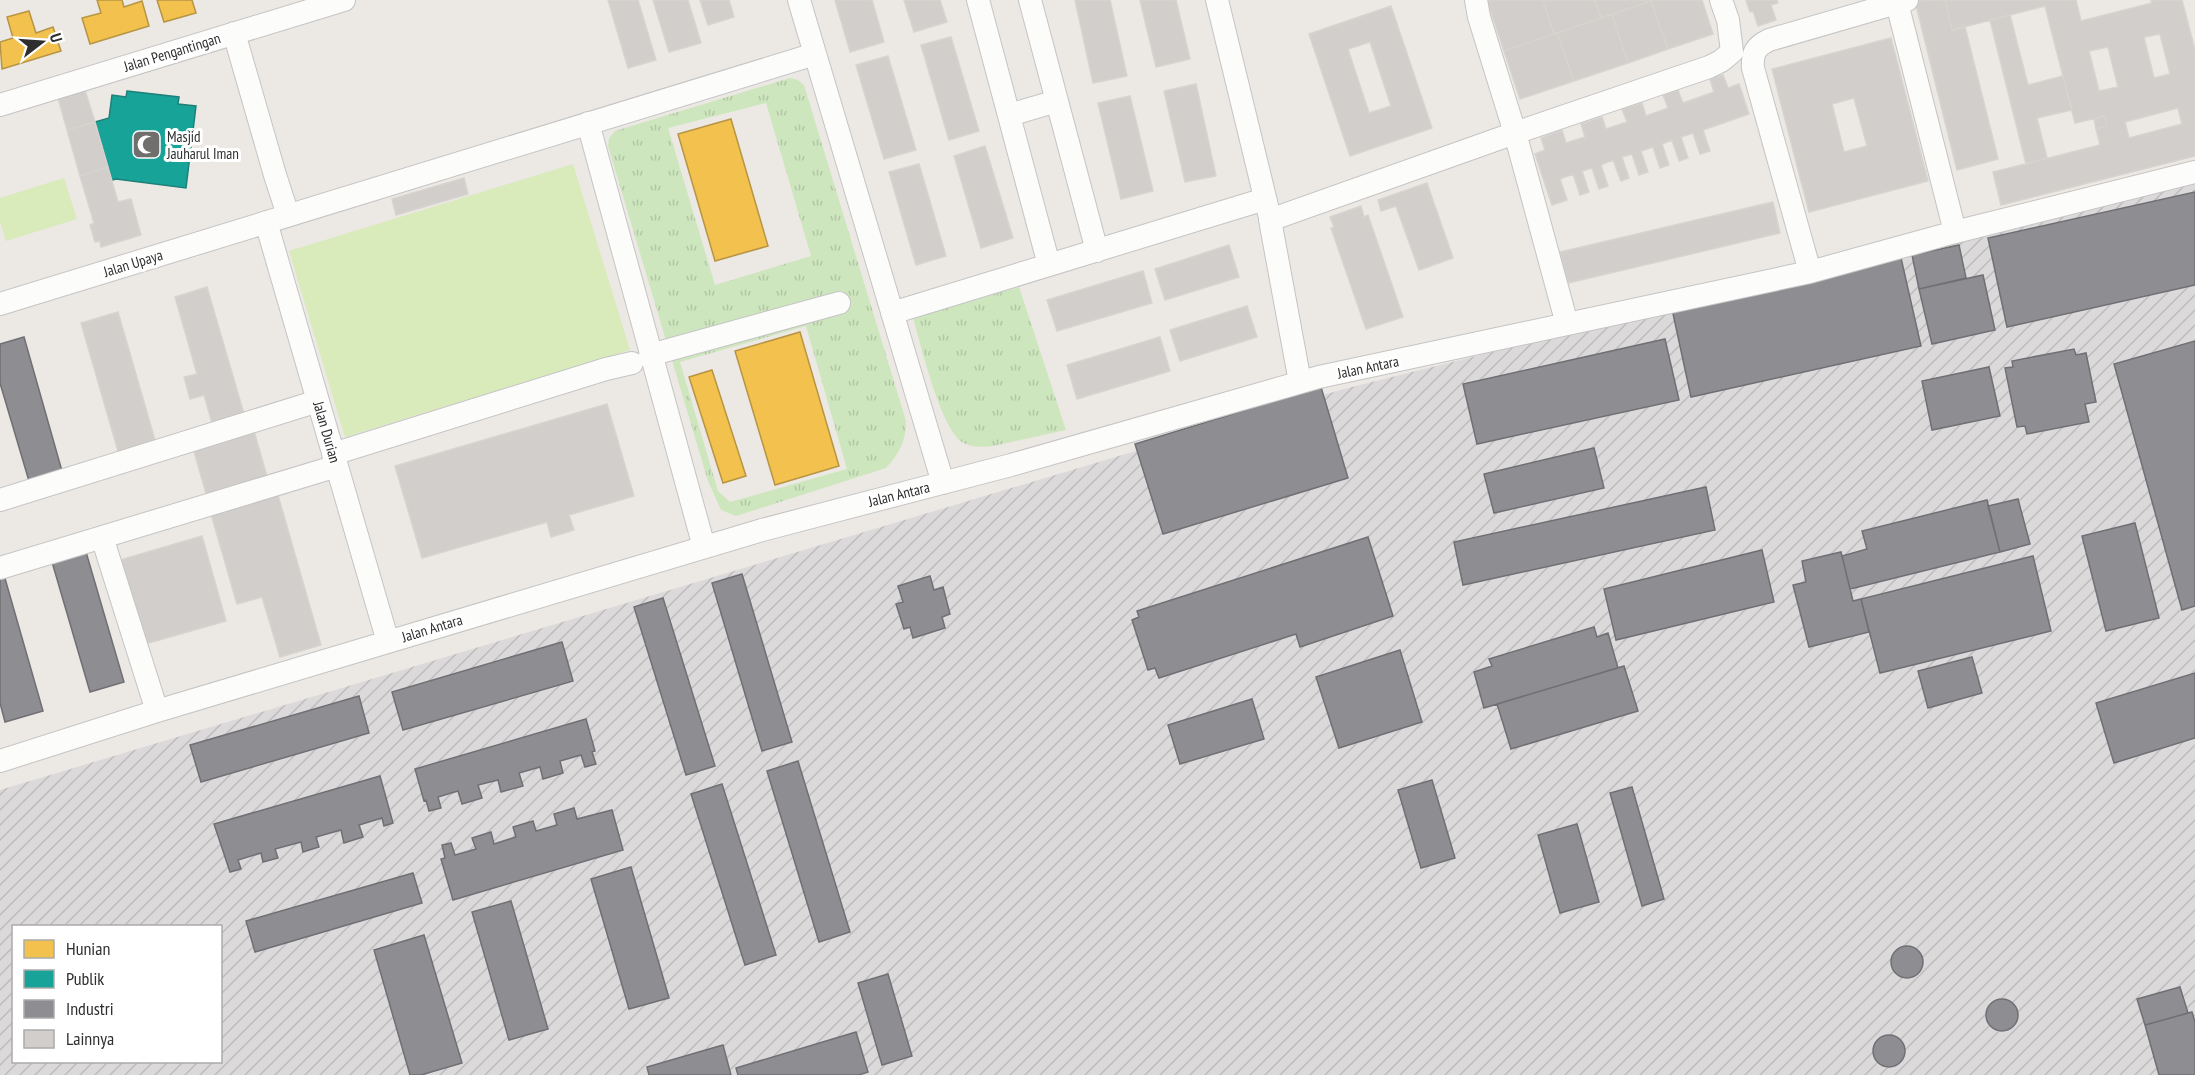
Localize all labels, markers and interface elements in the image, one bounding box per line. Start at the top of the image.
north arrow [12,12,72,72]
street label: Jalan Pengantingan [120,28,223,76]
text: U [46,31,67,44]
place label: Masjid Jauharul Iman [166,127,239,163]
mosque icon: Masjid Jauharul Iman [130,129,162,161]
street label: Jalan Upaya [100,245,165,281]
street label: Jalan Antara [1335,351,1400,383]
street label: Jalan Durian [309,398,345,465]
street label: Jalan Antara [865,477,932,511]
street label: Jalan Antara [398,610,465,646]
legend [12,925,222,1063]
text: Hunian [66,937,110,960]
text: Publik [66,967,104,990]
text: Industri [66,997,114,1020]
text: Lainnya [66,1027,114,1050]

